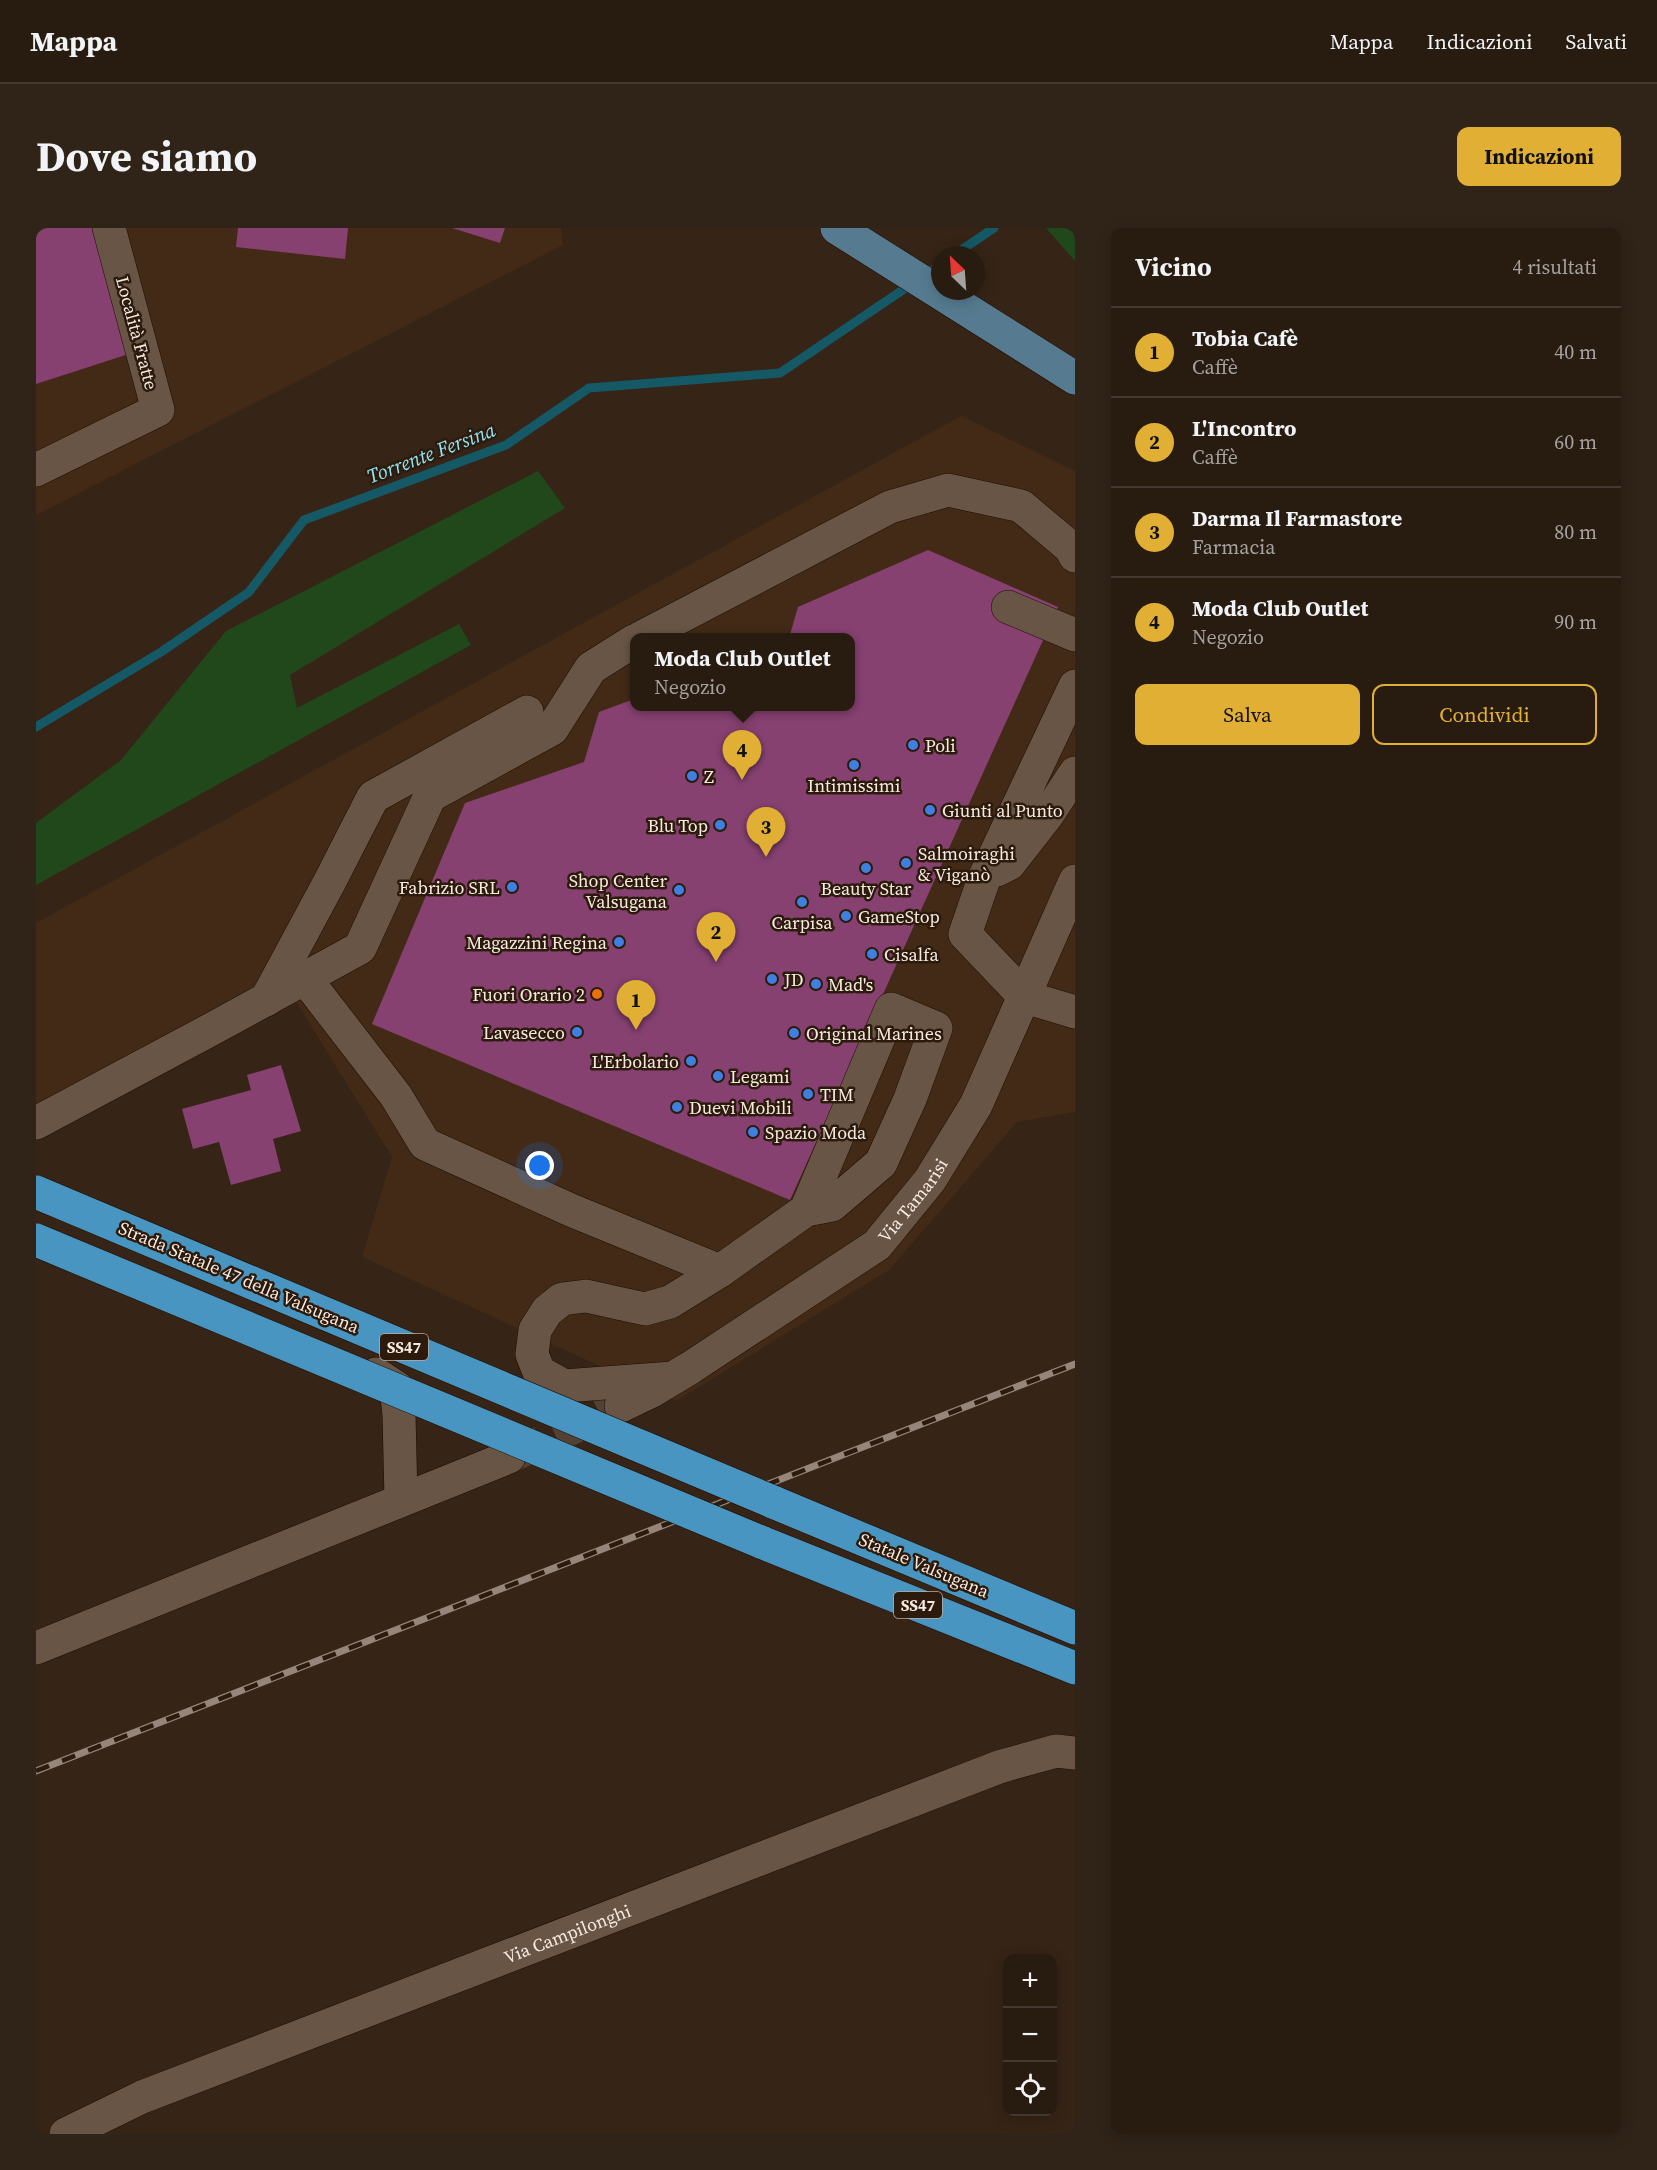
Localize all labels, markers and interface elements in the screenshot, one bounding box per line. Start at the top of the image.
text: Mappa [30,22,117,60]
text: Mappa [1330,27,1394,56]
text: Indicazioni [1427,27,1532,56]
text: Salvati [1565,27,1627,56]
text: Dove siamo [36,127,257,185]
button: Indicazioni [1457,127,1621,186]
north arrow [931,246,985,300]
text: Vicino [1135,249,1212,285]
text: 4 risultati [1512,253,1597,281]
street label: Località Fratte [110,274,164,392]
text: Tobia Cafè [1192,323,1298,353]
text: 1 [1149,338,1160,366]
text: 40 m [1554,338,1597,366]
text: Caffè [1192,353,1238,381]
text: L'Incontro [1192,413,1296,443]
water label: Torrente Fersina [363,415,500,490]
text: 2 [1149,428,1160,456]
text: 60 m [1554,428,1597,456]
text: Caffè [1192,443,1238,471]
text: Darma Il Farmastore [1192,503,1402,533]
text: 3 [1149,518,1160,546]
text: 80 m [1554,518,1597,546]
text: Farmacia [1192,533,1275,561]
text: Moda Club Outlet [1192,593,1368,623]
text: 4 [1149,608,1160,636]
text: 90 m [1554,608,1597,636]
text: Negozio [1192,623,1264,651]
popup [630,633,855,711]
text: Moda Club Outlet [654,643,831,673]
text: Negozio [654,673,726,701]
button: Salva [1135,684,1360,745]
button: Condividi [1372,684,1597,745]
pin: 4 [722,730,762,780]
place label: Poli [925,733,956,758]
marker: Poli [906,738,920,752]
marker: Intimissimi [847,758,861,772]
place label: Z [704,764,714,789]
marker: Z [685,769,699,783]
place label: Intimissimi [808,773,900,798]
place label: Giunti al Punto [942,798,1063,823]
marker: Giunti al Punto [923,803,937,817]
pin: 3 [746,808,786,857]
place label: Blu Top [648,813,708,838]
marker: Blu Top [713,818,727,832]
place label: Salmoiraghi & Viganò [918,841,1015,887]
marker: Salmoiraghi & Viganò [899,856,913,870]
marker: Beauty Star [859,861,873,875]
place label: Shop Center Valsugana [569,868,668,914]
place label: Fabrizio SRL [399,875,500,900]
place label: Beauty Star [821,876,912,901]
marker: Fabrizio SRL [505,880,519,894]
marker: Shop Center Valsugana [672,883,686,897]
marker: Carpisa [795,895,809,909]
place label: GameStop [858,904,940,929]
marker: GameStop [839,909,853,923]
place label: Carpisa [772,910,833,935]
pin: 2 [696,912,736,962]
place label: Magazzini Regina [466,930,608,955]
marker: Magazzini Regina [612,935,626,949]
place label: Cisalfa [884,942,939,967]
marker: Cisalfa [865,947,879,961]
place label: JD [783,967,804,992]
marker: JD [765,972,779,986]
place label: Mad's [828,972,874,997]
marker: Mad's [809,977,823,991]
pin: 1 [616,980,656,1030]
place label: Fuori Orario 2 [472,982,585,1007]
marker: Fuori Orario 2 [590,987,604,1001]
place label: Lavasecco [483,1020,565,1045]
place label: Original Marines [806,1021,942,1046]
marker: Lavasecco [570,1025,584,1039]
marker: Original Marines [787,1026,801,1040]
place label: L'Erbolario [591,1049,679,1074]
marker: L'Erbolario [684,1054,698,1068]
place label: Legami [730,1064,790,1089]
marker: Legami [711,1069,725,1083]
place label: TIM [820,1082,854,1107]
marker: TIM [801,1087,815,1101]
place label: Duevi Mobili [689,1095,792,1120]
marker: Duevi Mobili [670,1100,684,1114]
place label: Spazio Moda [765,1120,867,1145]
marker: Spazio Moda [746,1125,760,1139]
your location [525,1151,554,1180]
street label: Via Tamarisi [872,1153,953,1247]
street label: Strada Statale 47 della Valsugana [115,1215,364,1339]
road number: SS47 [380,1334,428,1360]
street label: Statale Valsugana [855,1526,993,1604]
road number: SS47 [894,1592,942,1618]
street label: Via Campilonghi [500,1898,634,1969]
map controls [1003,1954,1057,2116]
button: + [1003,1954,1057,2008]
button: − [1003,2008,1057,2062]
button: locate [1003,2062,1057,2116]

